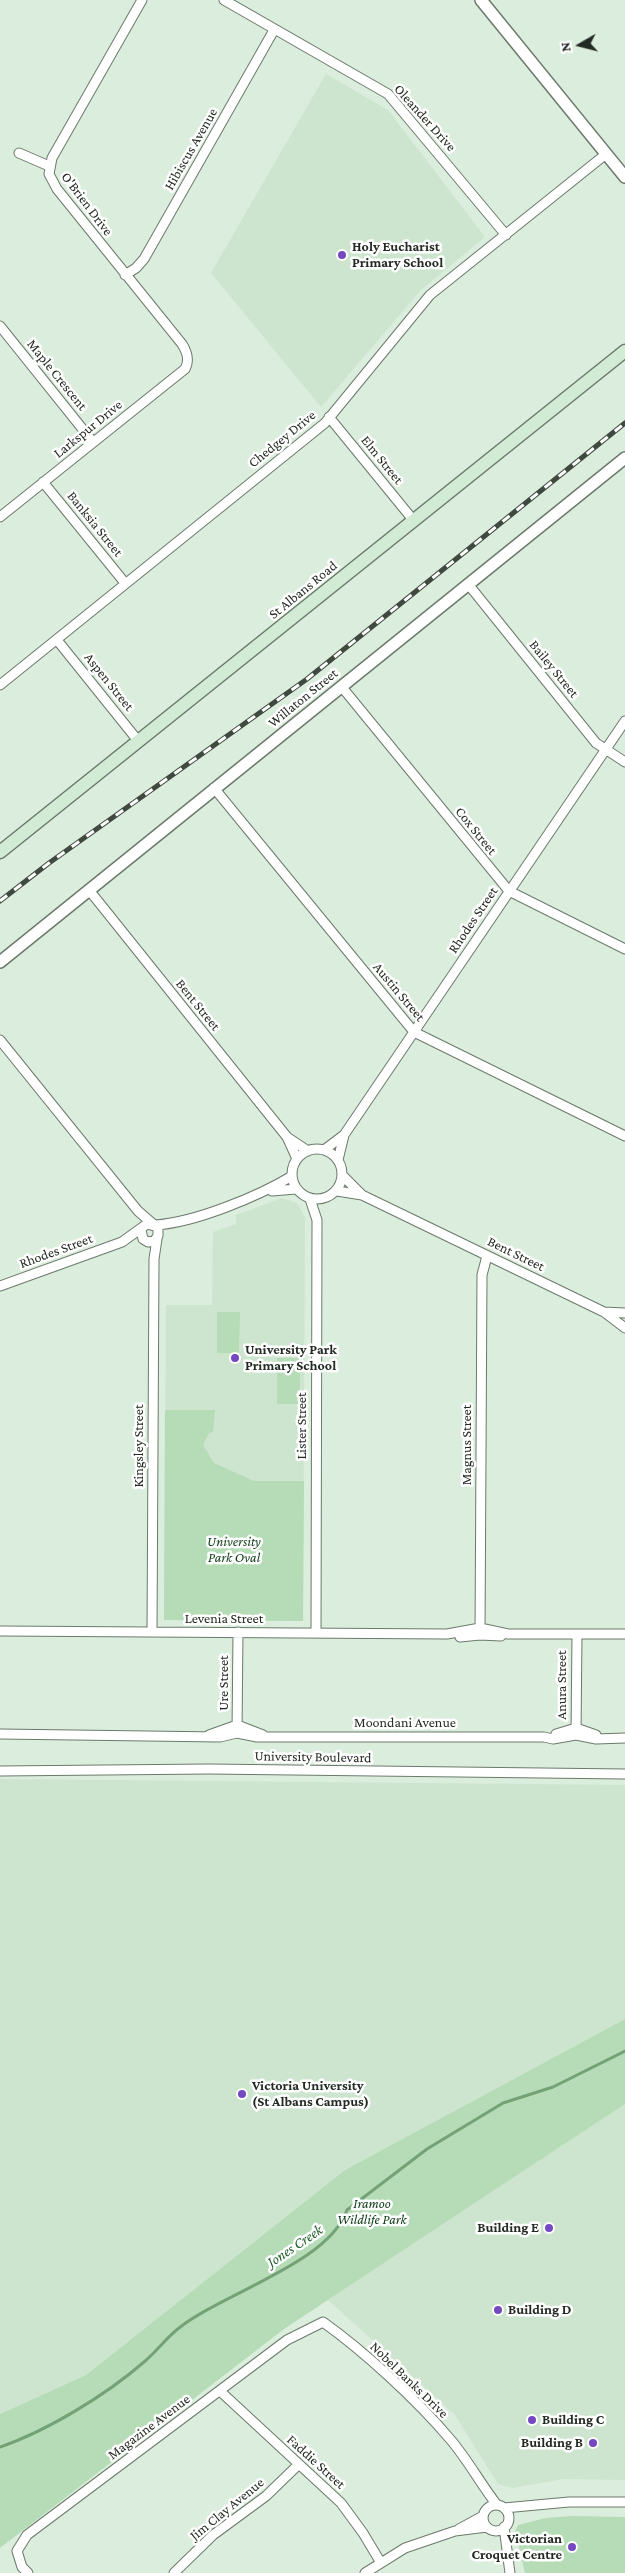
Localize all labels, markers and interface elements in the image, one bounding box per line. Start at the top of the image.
north arrow [555,20,605,70]
text: N [557,41,574,53]
street label: Oleander Drive [390,81,460,155]
street label: Hibiscus Avenue [161,105,221,193]
street label: O'Brien Drive [58,169,116,239]
place label: Holy Eucharist Primary School [352,239,443,272]
marker: Holy Eucharist Primary School [336,249,348,261]
street label: Maple Crescent [23,336,91,414]
street label: Larkspur Drive [50,396,126,462]
street label: Chedgey Drive [245,407,319,471]
street label: Elm Street [357,432,407,488]
street label: Banksia Street [64,488,126,560]
street label: St Albans Road [265,557,341,623]
street label: Bailey Street [526,637,582,701]
street label: Aspen Street [80,650,138,714]
street label: Willaton Street [265,665,341,731]
street label: Cox Street [452,804,500,858]
street label: Rhodes Street [445,884,501,956]
street label: Austin Street [369,959,429,1025]
street label: Bent Street [172,976,224,1034]
street label: Rhodes Street [17,1230,95,1272]
street label: Bent Street [485,1233,547,1275]
place label: University Park Primary School [245,1342,337,1374]
marker: University Park Primary School [229,1352,241,1364]
street label: Lister Street [294,1392,310,1460]
street label: Kingsley Street [131,1404,147,1488]
street label: Magnus Street [459,1405,475,1485]
park label: University Park Oval [207,1534,261,1566]
street label: Levenia Street [185,1611,263,1627]
street label: Anura Street [554,1650,570,1720]
street label: Ure Street [216,1655,232,1711]
street label: Moondani Avenue [354,1715,456,1731]
street label: University Boulevard [254,1748,372,1766]
place label: Victoria University (St Albans Campus) [252,2078,369,2110]
marker: Victoria University (St Albans Campus) [236,2088,248,2100]
park label: Iramoo Wildlife Park [337,2196,407,2228]
place label: Building E [477,2220,539,2236]
water label: Jones Creek [264,2221,326,2271]
marker: Building E [543,2222,555,2234]
place label: Building D [508,2302,572,2318]
marker: Building D [492,2304,504,2316]
street label: Nobel Banks Drive [366,2338,452,2422]
street label: Magazine Avenue [105,2391,193,2463]
place label: Building C [542,2412,604,2428]
marker: Building C [526,2414,538,2426]
street label: Faddie Street [283,2431,349,2493]
place label: Building B [521,2435,583,2451]
marker: Building B [587,2437,599,2449]
street label: Jim Clay Avenue [187,2474,267,2544]
place label: Victorian Croquet Centre [472,2531,562,2564]
marker: Victorian Croquet Centre [566,2541,578,2553]

